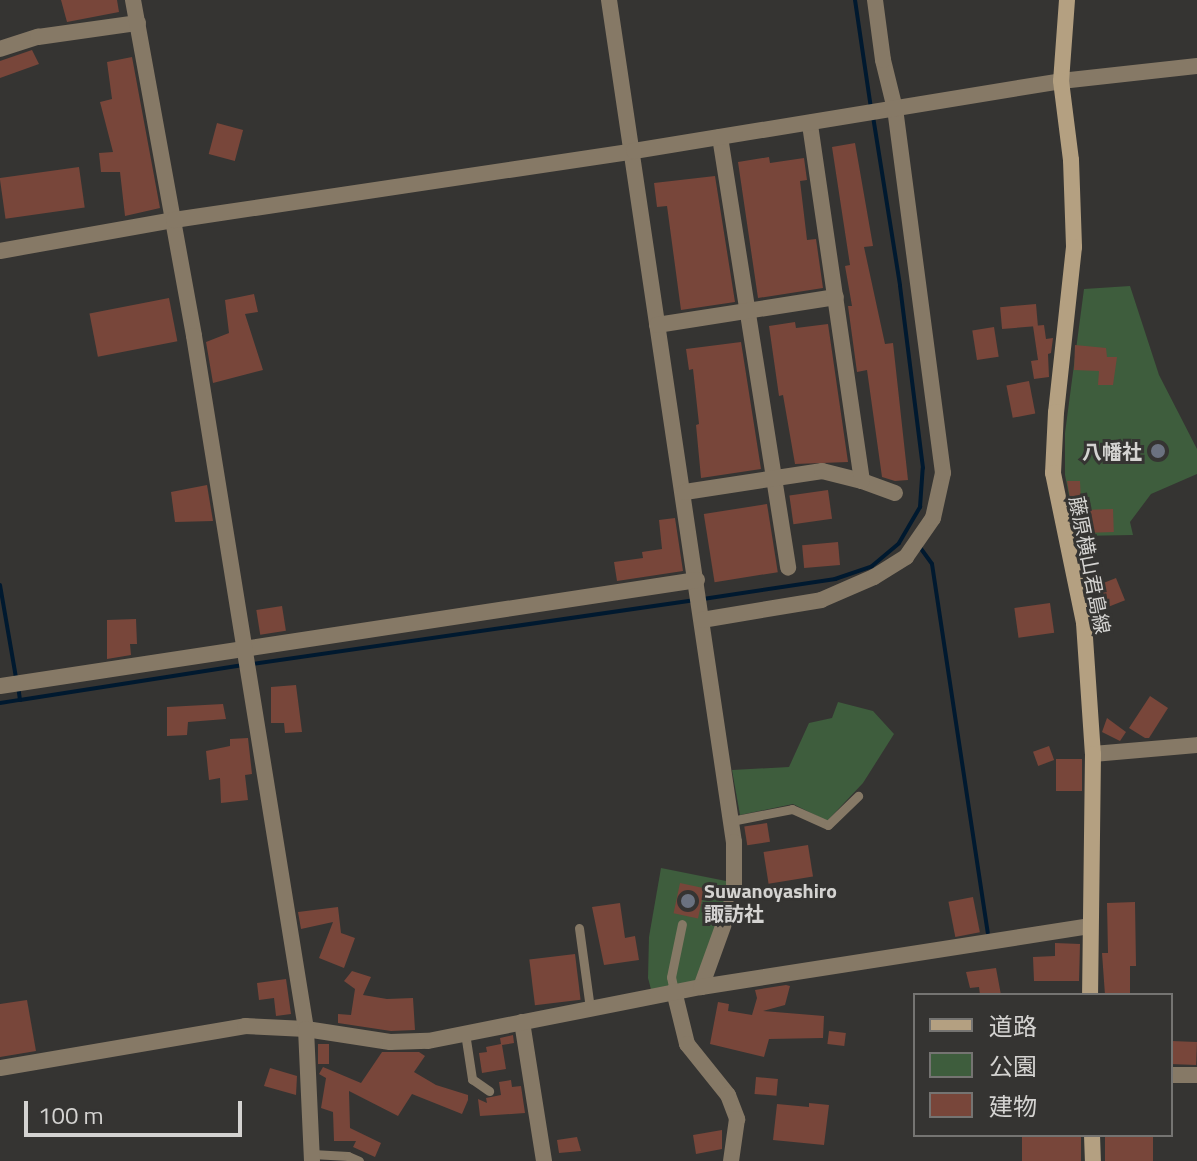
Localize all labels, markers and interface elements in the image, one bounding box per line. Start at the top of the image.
place label: 八幡社 [1082,439,1142,463]
marker: 八幡社 [1149,442,1167,460]
street label: 藤原横山君島線 [1065,494,1115,636]
place label: Suwanoyashiro 諏訪社 [704,878,837,925]
marker: Suwanoyashiro 諏訪社 [679,892,697,910]
legend [913,993,1173,1137]
text: 道路 [989,1008,1037,1044]
text: 公園 [989,1048,1037,1084]
scale bar [28,1085,246,1135]
text: 建物 [989,1088,1037,1124]
text: 100 m [38,1097,104,1133]

